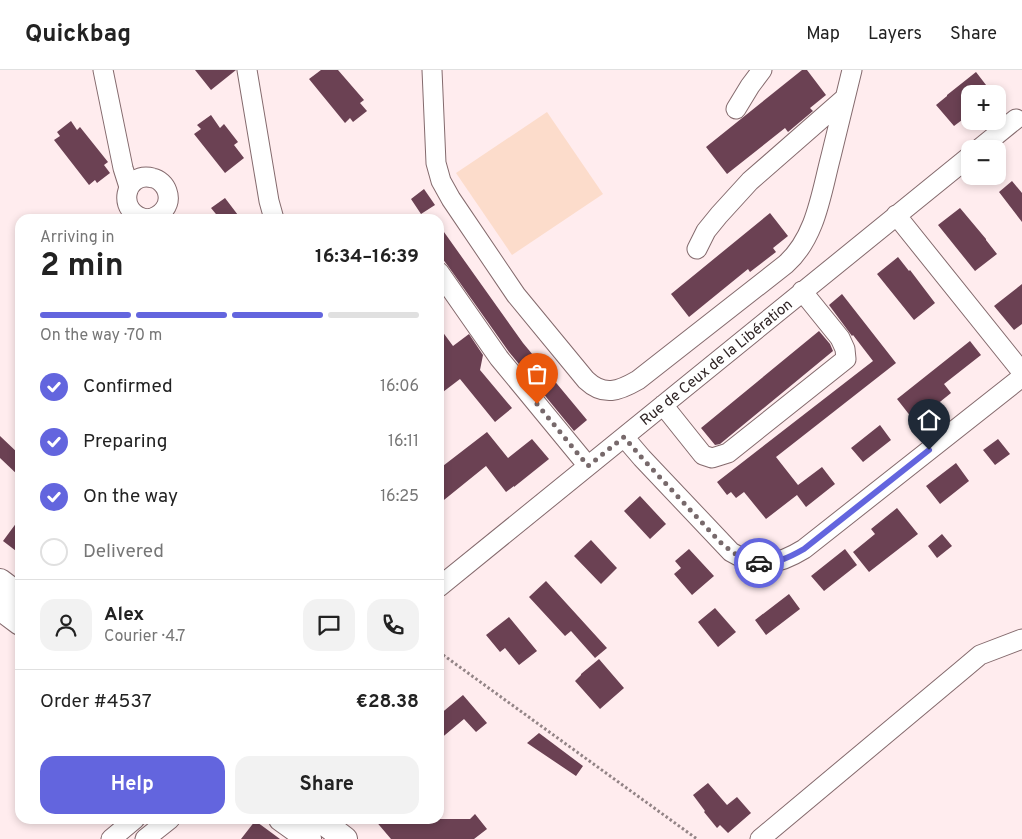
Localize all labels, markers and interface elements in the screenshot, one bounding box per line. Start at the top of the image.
text: Quickbag [25,20,131,50]
text: Map [806,23,840,46]
text: Layers [868,23,922,46]
text: Share [950,23,997,46]
map controls [961,85,1006,185]
button: + [961,85,1006,130]
button: − [961,140,1006,185]
text: Arriving in [40,228,115,248]
text: 16:34–16:39 [315,245,419,269]
text: 2 min [40,247,124,287]
street label: Rue de Ceux de la Libération [637,296,797,431]
text: On the way · 70 m [40,326,162,346]
pin [516,353,558,404]
icon: bag [523,360,551,388]
icon: check [40,373,68,401]
text: Confirmed [83,375,173,399]
text: 16:06 [380,377,419,397]
pin [908,399,950,450]
icon: home [915,406,943,434]
icon: check [40,428,68,456]
text: Preparing [83,430,167,454]
text: 16:11 [388,432,419,452]
icon: check [40,483,68,511]
text: On the way [83,485,178,509]
text: 16:25 [380,487,419,507]
courier [734,538,784,588]
text: Delivered [83,540,164,564]
icon: car [745,549,773,577]
button: person [40,599,92,651]
button: chat [303,599,355,651]
button: phone [367,599,419,651]
text: Alex [104,603,144,627]
text: Courier · 4.7 [104,627,185,647]
text: Order #4537 [40,690,152,714]
text: €28.38 [356,690,419,714]
button: Help [40,756,225,814]
button: Share [235,756,419,814]

